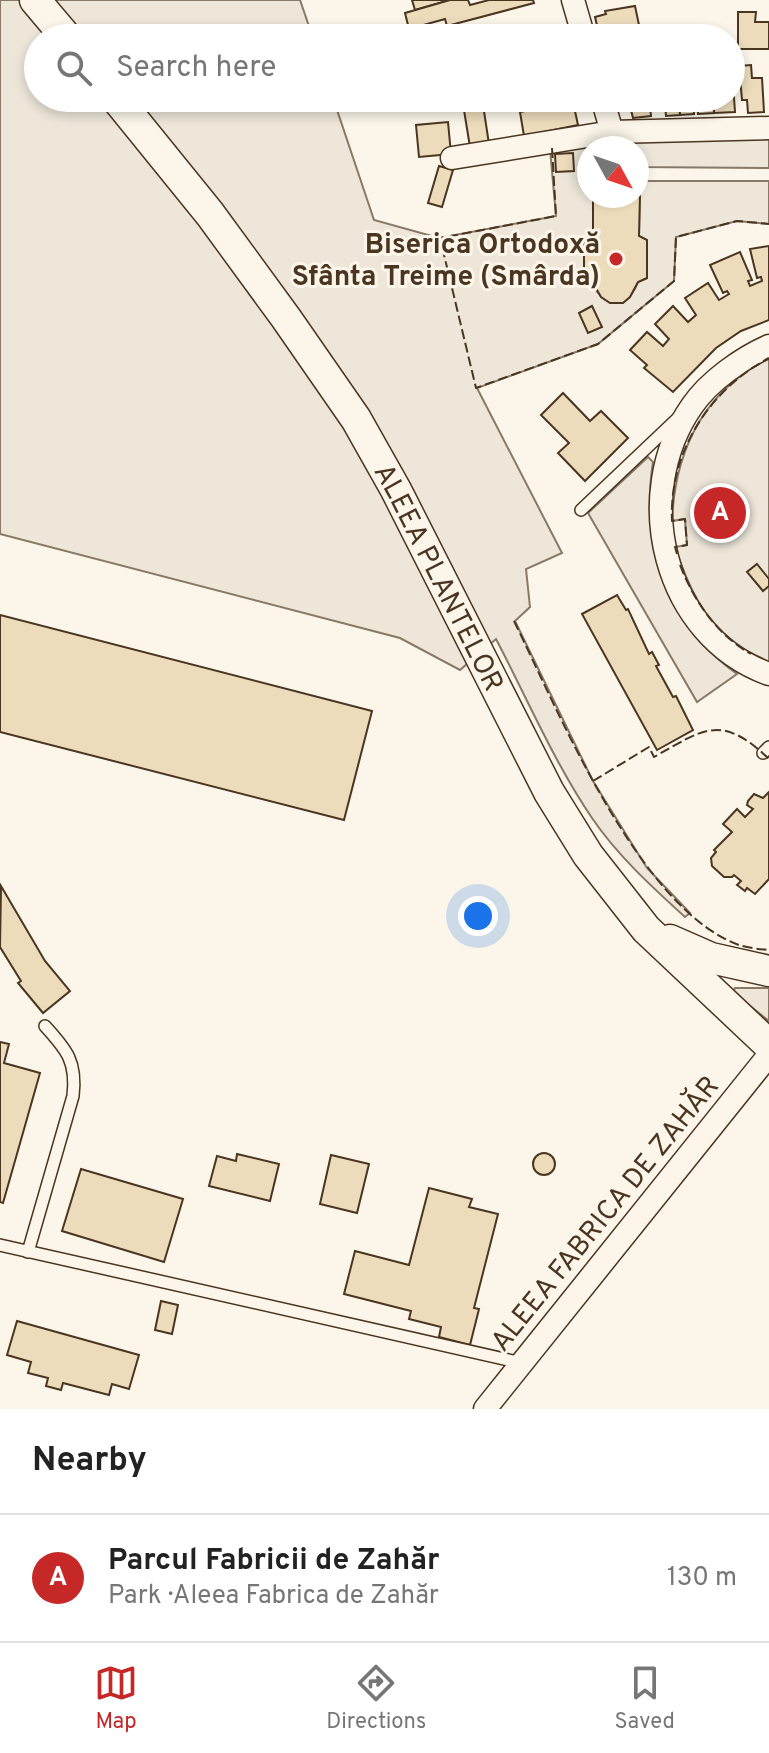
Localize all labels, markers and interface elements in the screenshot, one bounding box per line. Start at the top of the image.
search box [24,24,745,112]
icon: search [52,46,96,90]
text: Search here [116,50,276,87]
north arrow [577,136,649,208]
place label: Biserica Ortodoxă Sfânta Treime (Smârda) [292,228,600,296]
marker: Biserica Ortodoxă Sfânta Treime (Smârda) [607,250,625,268]
street label: ALEEA PLANTELOR [364,458,510,699]
pin: A [694,483,746,543]
your location [458,896,498,936]
street label: ALEEA FABRICA DE ZAHĂR [482,1068,729,1360]
text: Nearby [32,1440,147,1483]
text: Parcul Fabricii de Zahăr [108,1543,440,1580]
text: A [49,1562,67,1595]
text: 130 m [667,1562,737,1595]
text: Park · Aleea Fabrica de Zahăr [108,1580,439,1613]
tab: Map [94,1661,138,1736]
tab: Directions [326,1661,426,1736]
tab: Saved [614,1661,675,1736]

